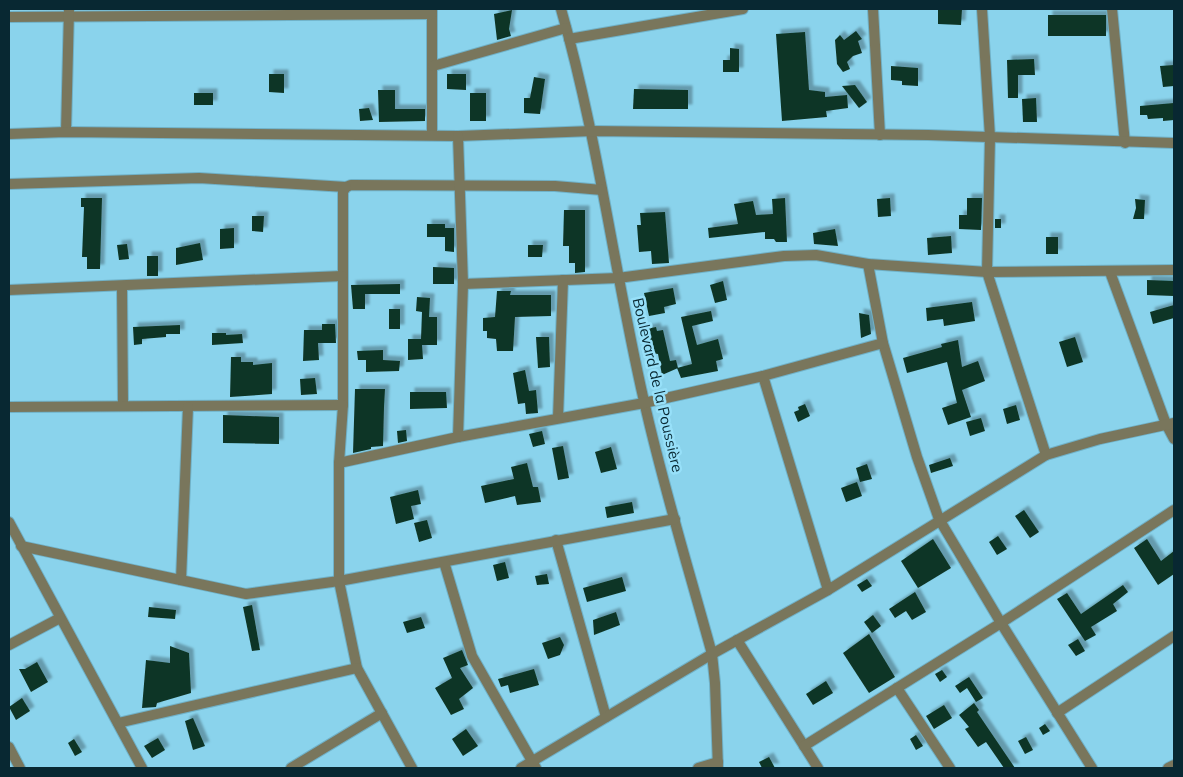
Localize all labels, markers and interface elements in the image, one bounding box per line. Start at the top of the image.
street label: Boulevard de la Poussière [629,296,687,474]

